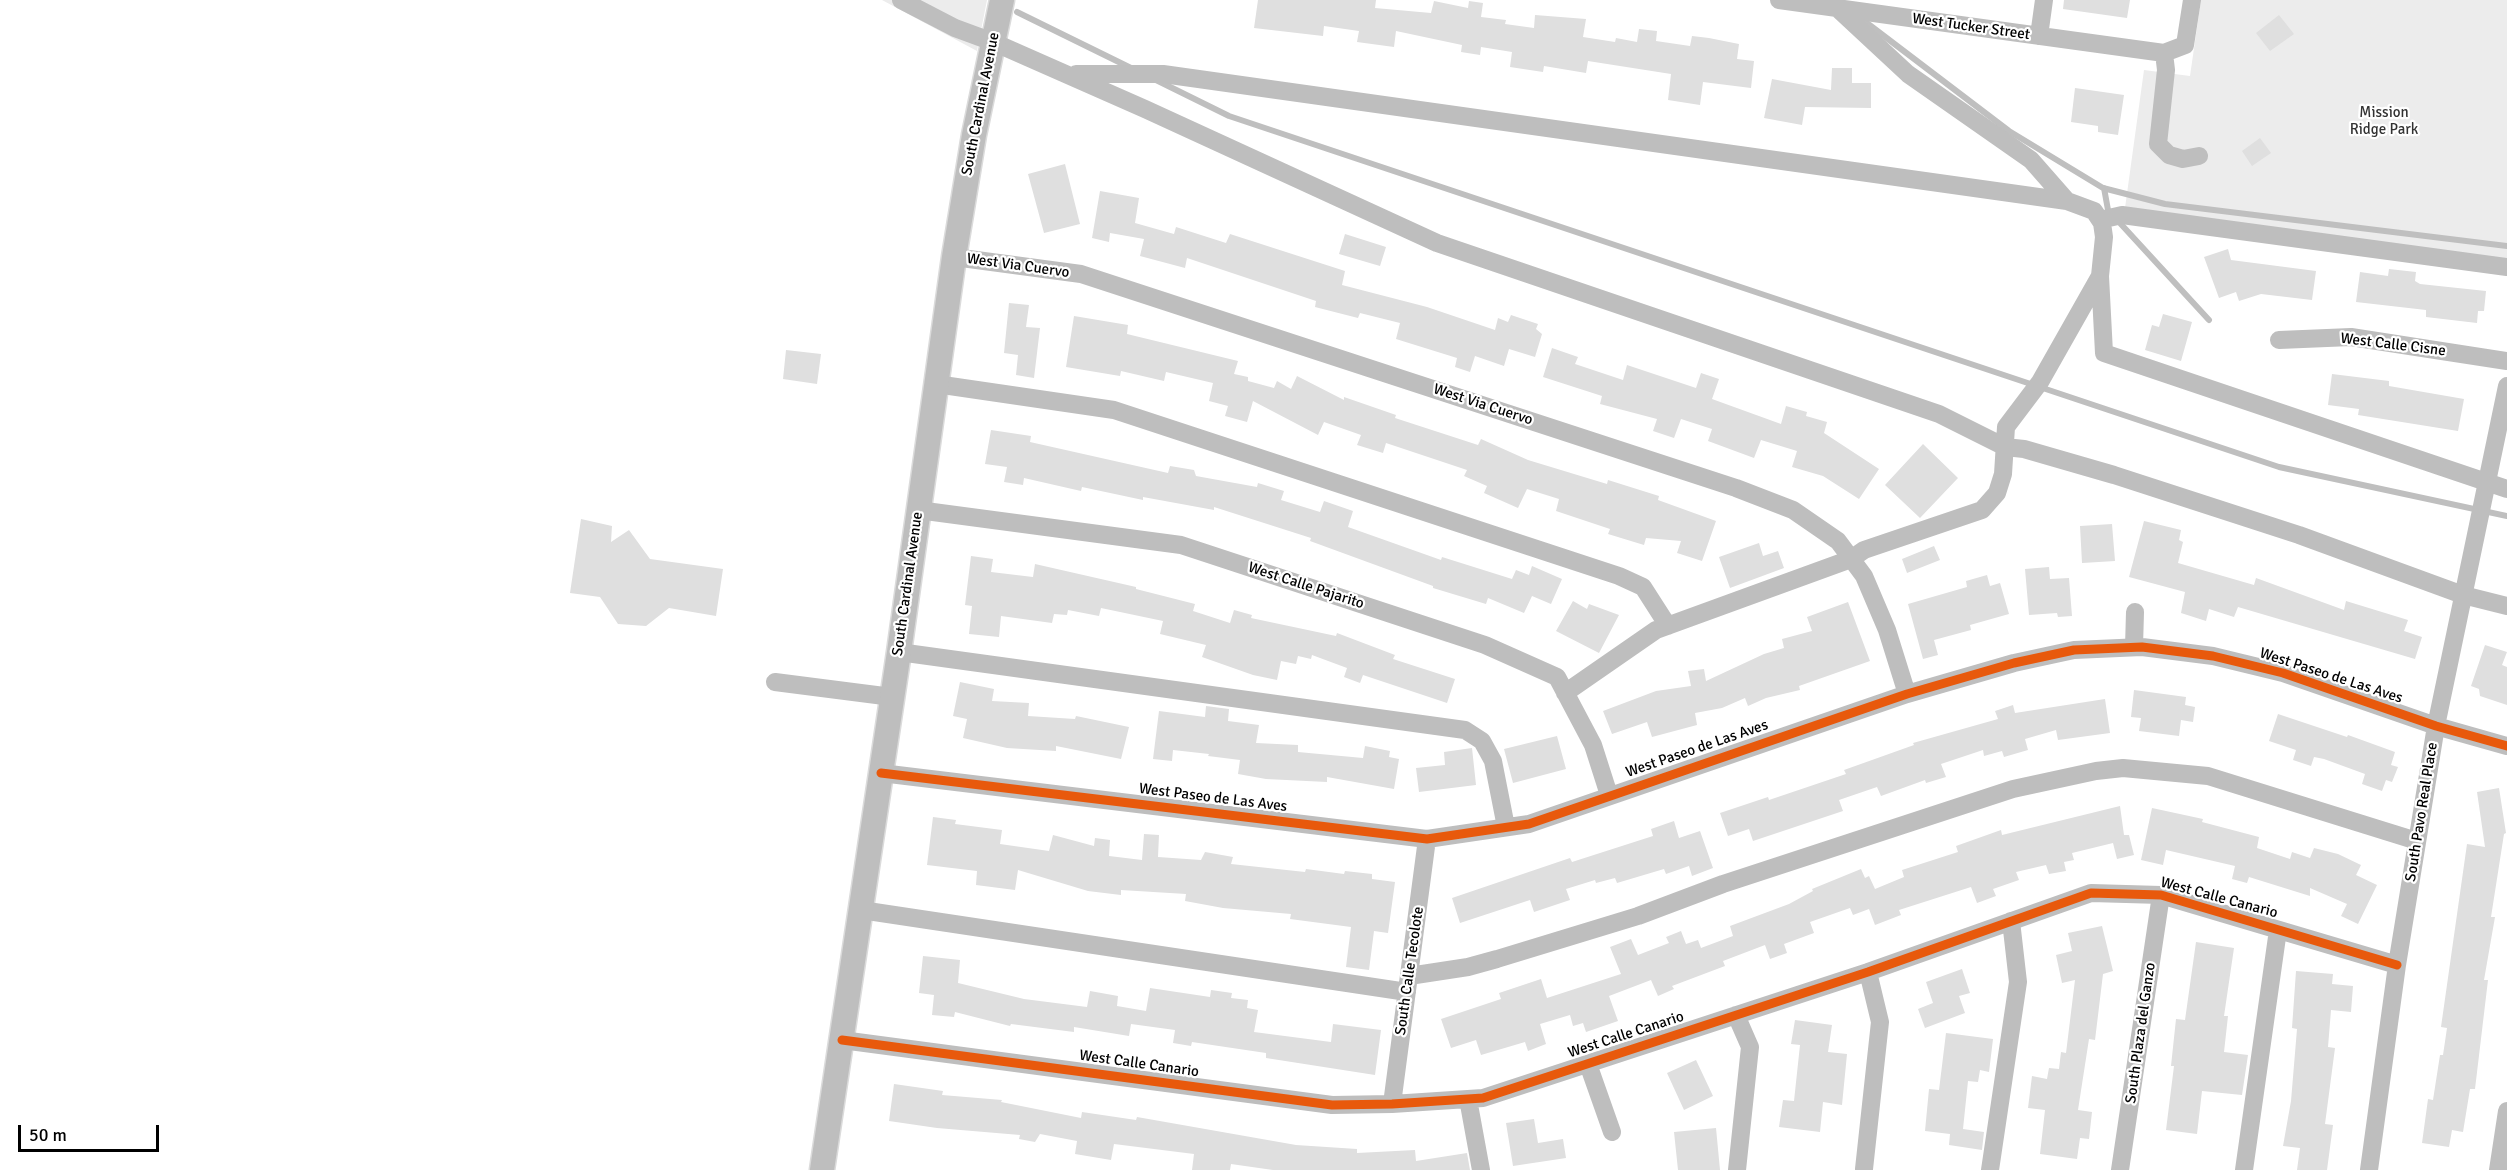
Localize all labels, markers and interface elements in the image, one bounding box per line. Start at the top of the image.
street label: West Tucker Street [1911,10,2031,44]
street label: South Cardinal Avenue [958,31,1004,177]
park label: Mission Ridge Park [2350,104,2418,139]
street label: West Via Cuervo [966,250,1070,282]
street label: West Calle Cisne [2339,330,2447,360]
street label: West Via Cuervo [1431,380,1535,430]
street label: South Cardinal Avenue [889,511,927,657]
street label: West Calle Pajarito [1246,559,1366,613]
street label: West Paseo de Las Aves [2257,644,2405,708]
street label: West Paseo de Las Aves [1624,716,1770,782]
street label: South Pavo Real Place [2402,741,2442,883]
street label: West Paseo de Las Aves [1138,780,1288,816]
street label: West Calle Canario [2158,874,2280,922]
street label: South Calle Tecolote [1392,905,1428,1037]
street label: South Plaza del Ganzo [2122,961,2160,1105]
street label: West Calle Canario [1566,1008,1686,1062]
street label: West Calle Canario [1078,1047,1200,1081]
scale bar [21,1113,162,1151]
text: 50 m [29,1124,67,1146]

